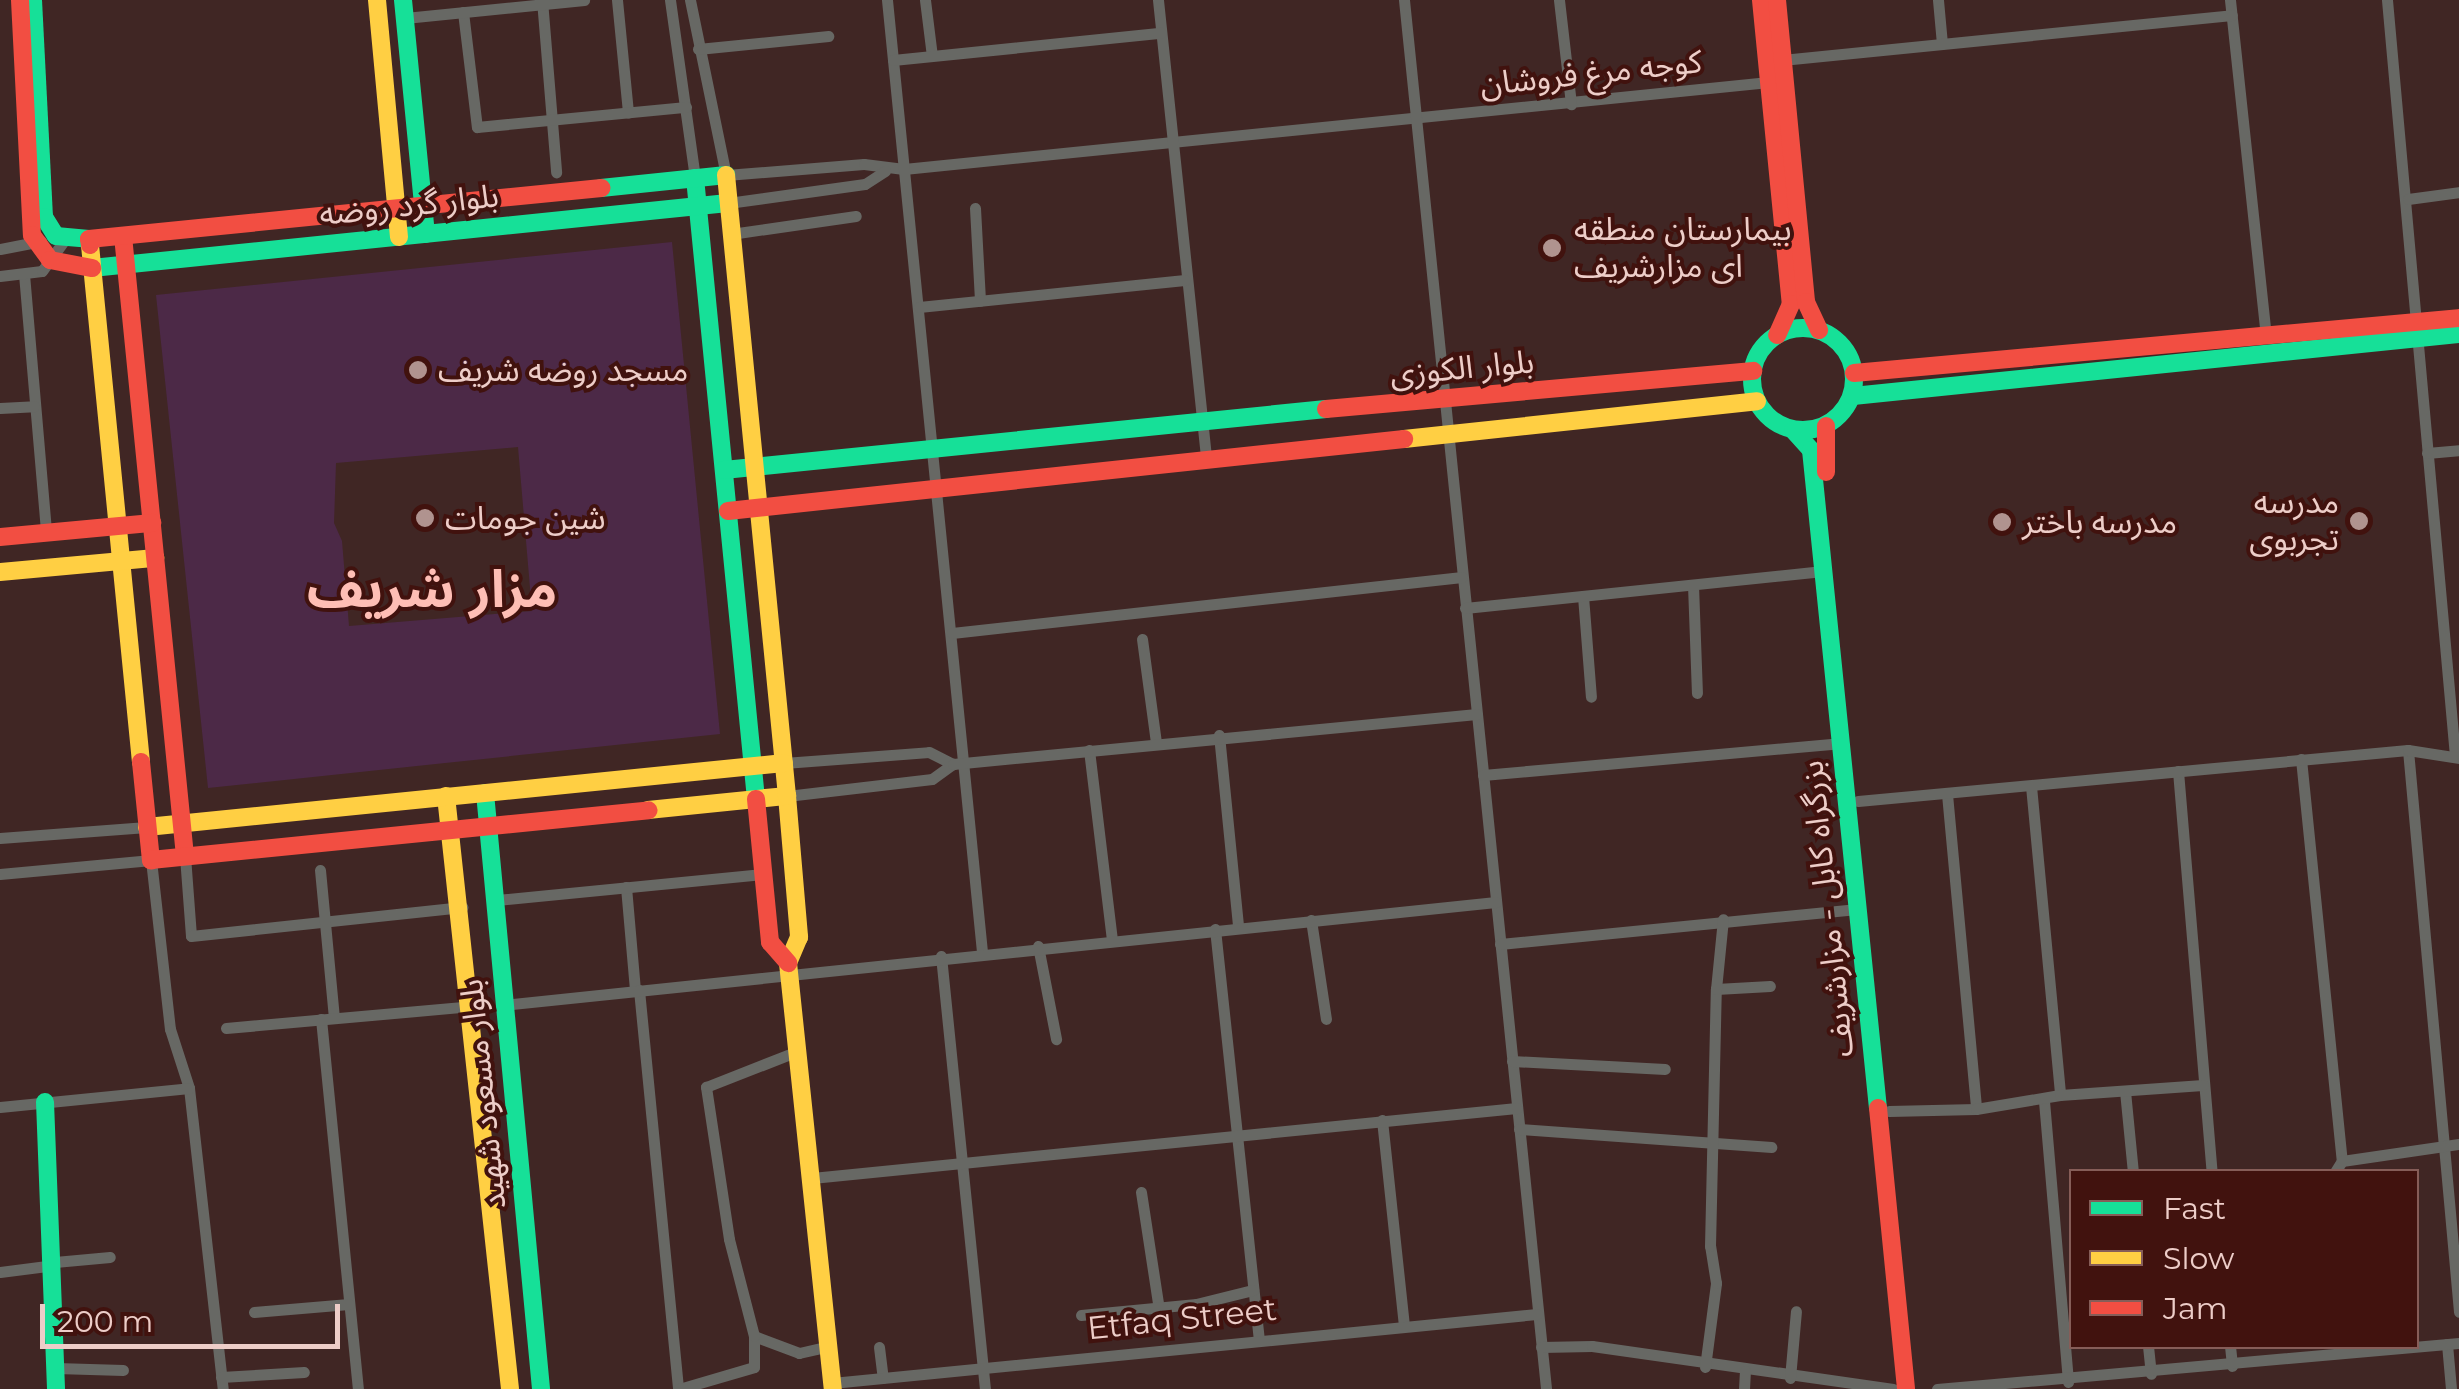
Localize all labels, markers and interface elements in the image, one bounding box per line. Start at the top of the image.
street label: كوجه مرغ فروشان [1478,42,1704,104]
street label: بلوار گرد روضه [317,176,501,234]
place label: بیمارستان منطقه ای مزارشریف [1574,211,1792,286]
marker: بیمارستان منطقه ای مزارشریف [1539,235,1565,261]
street label: بلوار الکوزی [1388,343,1536,393]
place label: مسجد روضه شریف [438,351,688,389]
marker: مسجد روضه شریف [407,359,429,381]
place label: مدرسه تجربوى [2249,484,2339,559]
place label: شین جومات [445,499,606,537]
place label: مدرسه باختر [2022,503,2177,541]
marker: شین جومات [414,507,436,529]
marker: مدرسه تجربوى [2348,510,2370,532]
marker: مدرسه باختر [1991,511,2013,533]
district label: مزار شريف [307,558,557,620]
street label: بزرگراه کابل - مزارشریف [1792,759,1862,1059]
street label: بلوار مسعود شهید [452,977,514,1211]
legend [2069,1169,2419,1349]
text: Fast [2163,1190,2226,1227]
text: Slow [2163,1240,2234,1277]
scale bar [45,1284,345,1346]
street label: Etfaq Street [1085,1290,1279,1348]
text: Jam [2163,1290,2228,1327]
text: 200 m [57,1303,153,1340]

